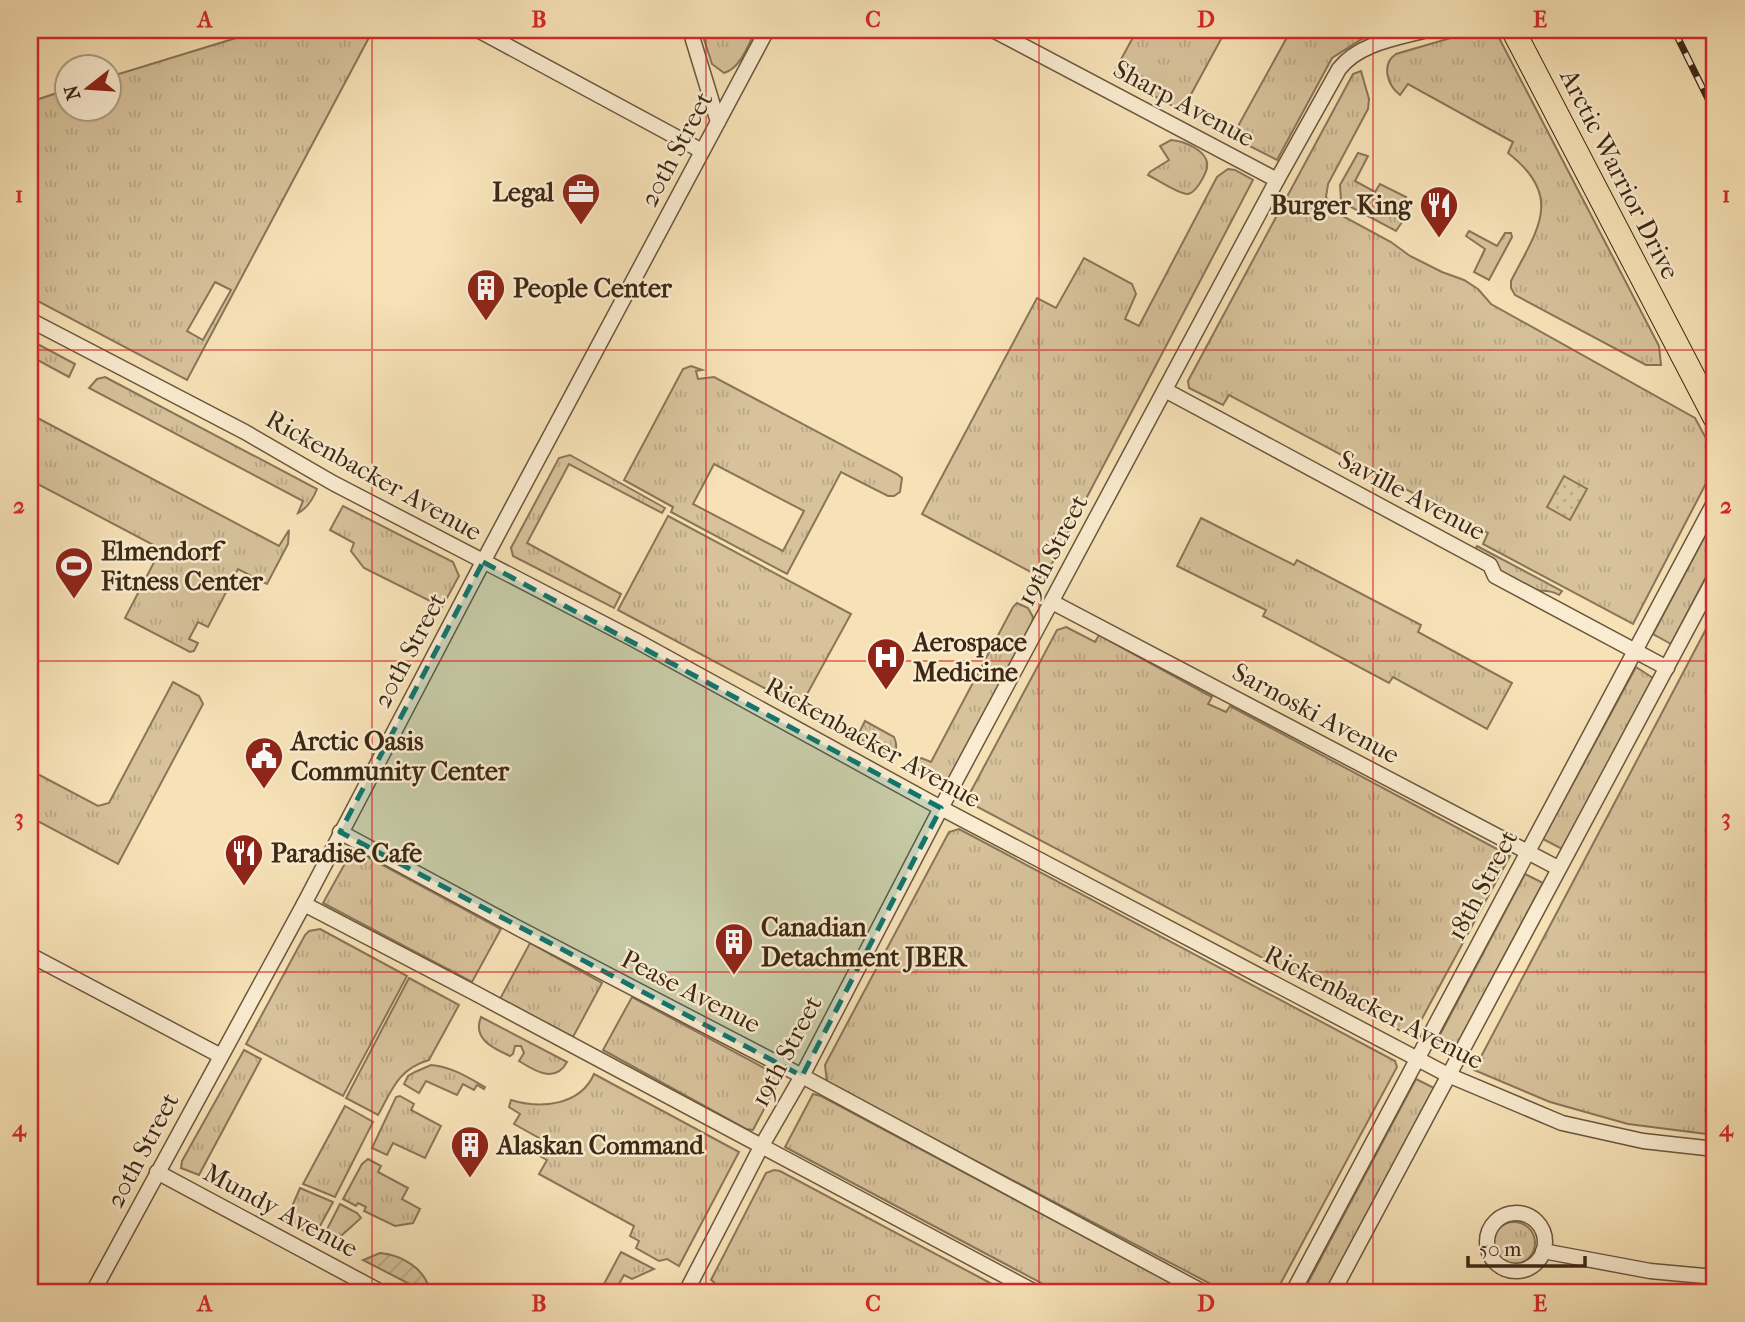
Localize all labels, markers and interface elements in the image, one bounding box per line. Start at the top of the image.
text: A [196,6,214,33]
text: B [532,6,547,33]
text: C [865,6,881,33]
text: D [1197,6,1215,33]
text: E [1533,6,1547,33]
north arrow [52,52,122,122]
street label: Sharp Avenue [1108,53,1260,154]
street label: Arctic Warrior Drive [1553,63,1686,285]
text: N [60,82,85,103]
street label: 20th Street [633,86,720,212]
office icon: Legal [560,171,602,226]
place label: Legal [492,177,555,208]
text: 1 [15,181,23,208]
text: 1 [1722,181,1730,208]
restaurant icon: Burger King [1418,184,1460,239]
place label: Burger King [1270,190,1413,221]
building icon: People Center [465,267,507,322]
place label: People Center [513,273,673,304]
street label: Rickenbacker Avenue [260,403,487,548]
street label: Saville Avenue [1333,444,1491,547]
street label: 19th Street [1010,489,1095,611]
text: 2 [13,492,25,519]
text: 2 [1720,492,1732,519]
place label: Elmendorf Fitness Center [100,536,264,597]
sports icon: Elmendorf Fitness Center [53,545,95,600]
street label: 20th Street [366,587,453,713]
place label: Aerospace Medicine [911,627,1027,688]
hospital icon: Aerospace Medicine [865,636,907,691]
street label: Sarnoski Avenue [1227,656,1405,771]
street label: Rickenbacker Avenue [759,670,986,815]
place label: Arctic Oasis Community Center [289,726,510,787]
public building icon: Arctic Oasis Community Center [243,735,285,790]
text: 3 [14,804,24,831]
text: 3 [1721,804,1731,831]
street label: 18th Street [1440,824,1525,946]
restaurant icon: Paradise Cafe [223,832,265,887]
place label: Paradise Cafe [271,838,422,869]
place label: Canadian Detachment JBER [761,912,969,973]
building icon: Canadian Detachment JBER [713,921,755,976]
street label: Rickenbacker Avenue [1259,939,1489,1076]
street label: Pease Avenue [616,943,766,1040]
street label: 19th Street [744,990,829,1112]
street label: 20th Street [99,1087,186,1213]
text: 4 [11,1115,27,1142]
text: 4 [1718,1115,1734,1142]
building icon: Alaskan Command [449,1124,491,1179]
place label: Alaskan Command [495,1130,704,1161]
street label: Mundy Avenue [198,1157,363,1264]
scale bar [1468,1224,1586,1268]
text: 50 m [1479,1237,1522,1261]
text: A [196,1290,214,1317]
text: B [532,1290,547,1317]
text: C [865,1290,881,1317]
text: D [1197,1290,1215,1317]
text: E [1533,1290,1547,1317]

